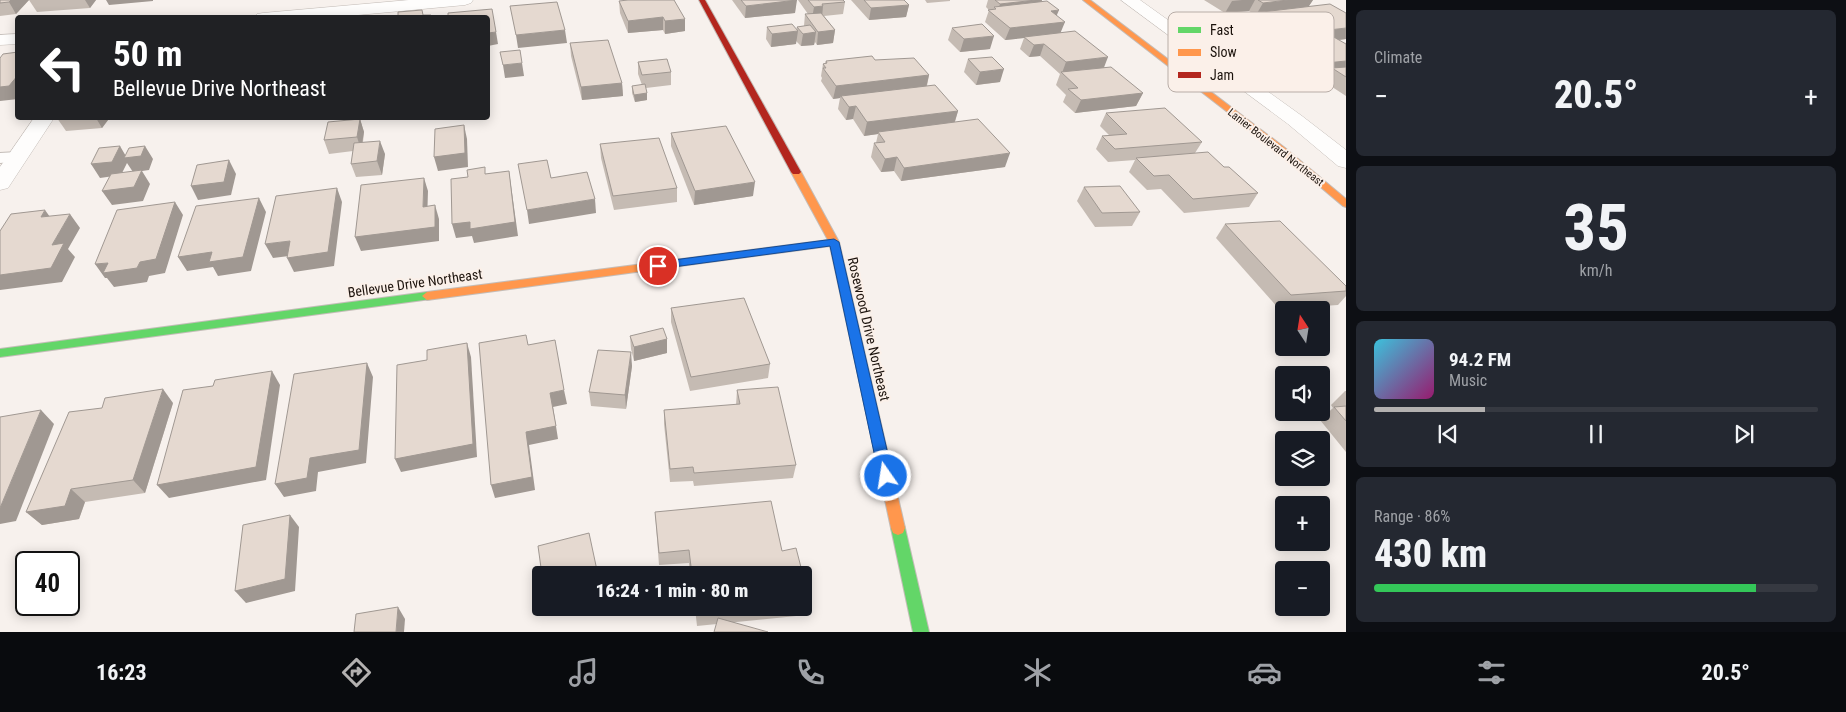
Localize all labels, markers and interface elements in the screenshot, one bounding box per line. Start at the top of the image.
legend [1168,12,1334,92]
text: Fast [1210,22,1234,38]
text: 50 m [113,34,182,75]
icon: left [30,35,95,100]
text: Slow [1210,44,1237,60]
text: Climate [1374,48,1422,67]
text: Jam [1210,67,1234,83]
text: 20.5° [1554,73,1638,117]
text: Bellevue Drive Northeast [113,76,326,101]
text: − [1374,80,1388,113]
text: + [1804,80,1818,113]
street label: Lanier Boulevard Northeast [1225,106,1326,189]
text: 35 [1563,190,1629,266]
pin [637,245,679,287]
icon: arrive [644,252,672,280]
street label: Rosewood Drive Northeast [845,256,893,402]
text: km/h [1580,261,1612,280]
street label: Bellevue Drive Northeast [347,266,483,300]
north arrow [1275,301,1330,356]
map controls [1275,301,1330,616]
text: 94.2 FM [1449,348,1511,371]
button: sound [1275,366,1330,421]
text: Music [1449,371,1487,390]
icon: previous [1434,420,1462,448]
icon: pause [1582,420,1610,448]
icon: next [1730,420,1758,448]
button: layers [1275,431,1330,486]
position arrow [859,449,911,501]
button: + [1275,496,1330,551]
text: Range · 86% [1374,507,1450,526]
text: 430 km [1374,532,1487,576]
speed limit sign: 40 [15,551,80,616]
button: − [1275,561,1330,616]
text: 16:24 · 1 min · 80 m [596,579,748,602]
icon: directions [339,655,374,690]
icon: music [566,655,601,690]
icon: phone [793,655,828,690]
icon: climate [1020,655,1055,690]
icon: car [1247,655,1282,690]
icon: filters [1474,655,1509,690]
text: 16:23 [96,660,147,685]
text: 20.5° [1702,660,1750,685]

